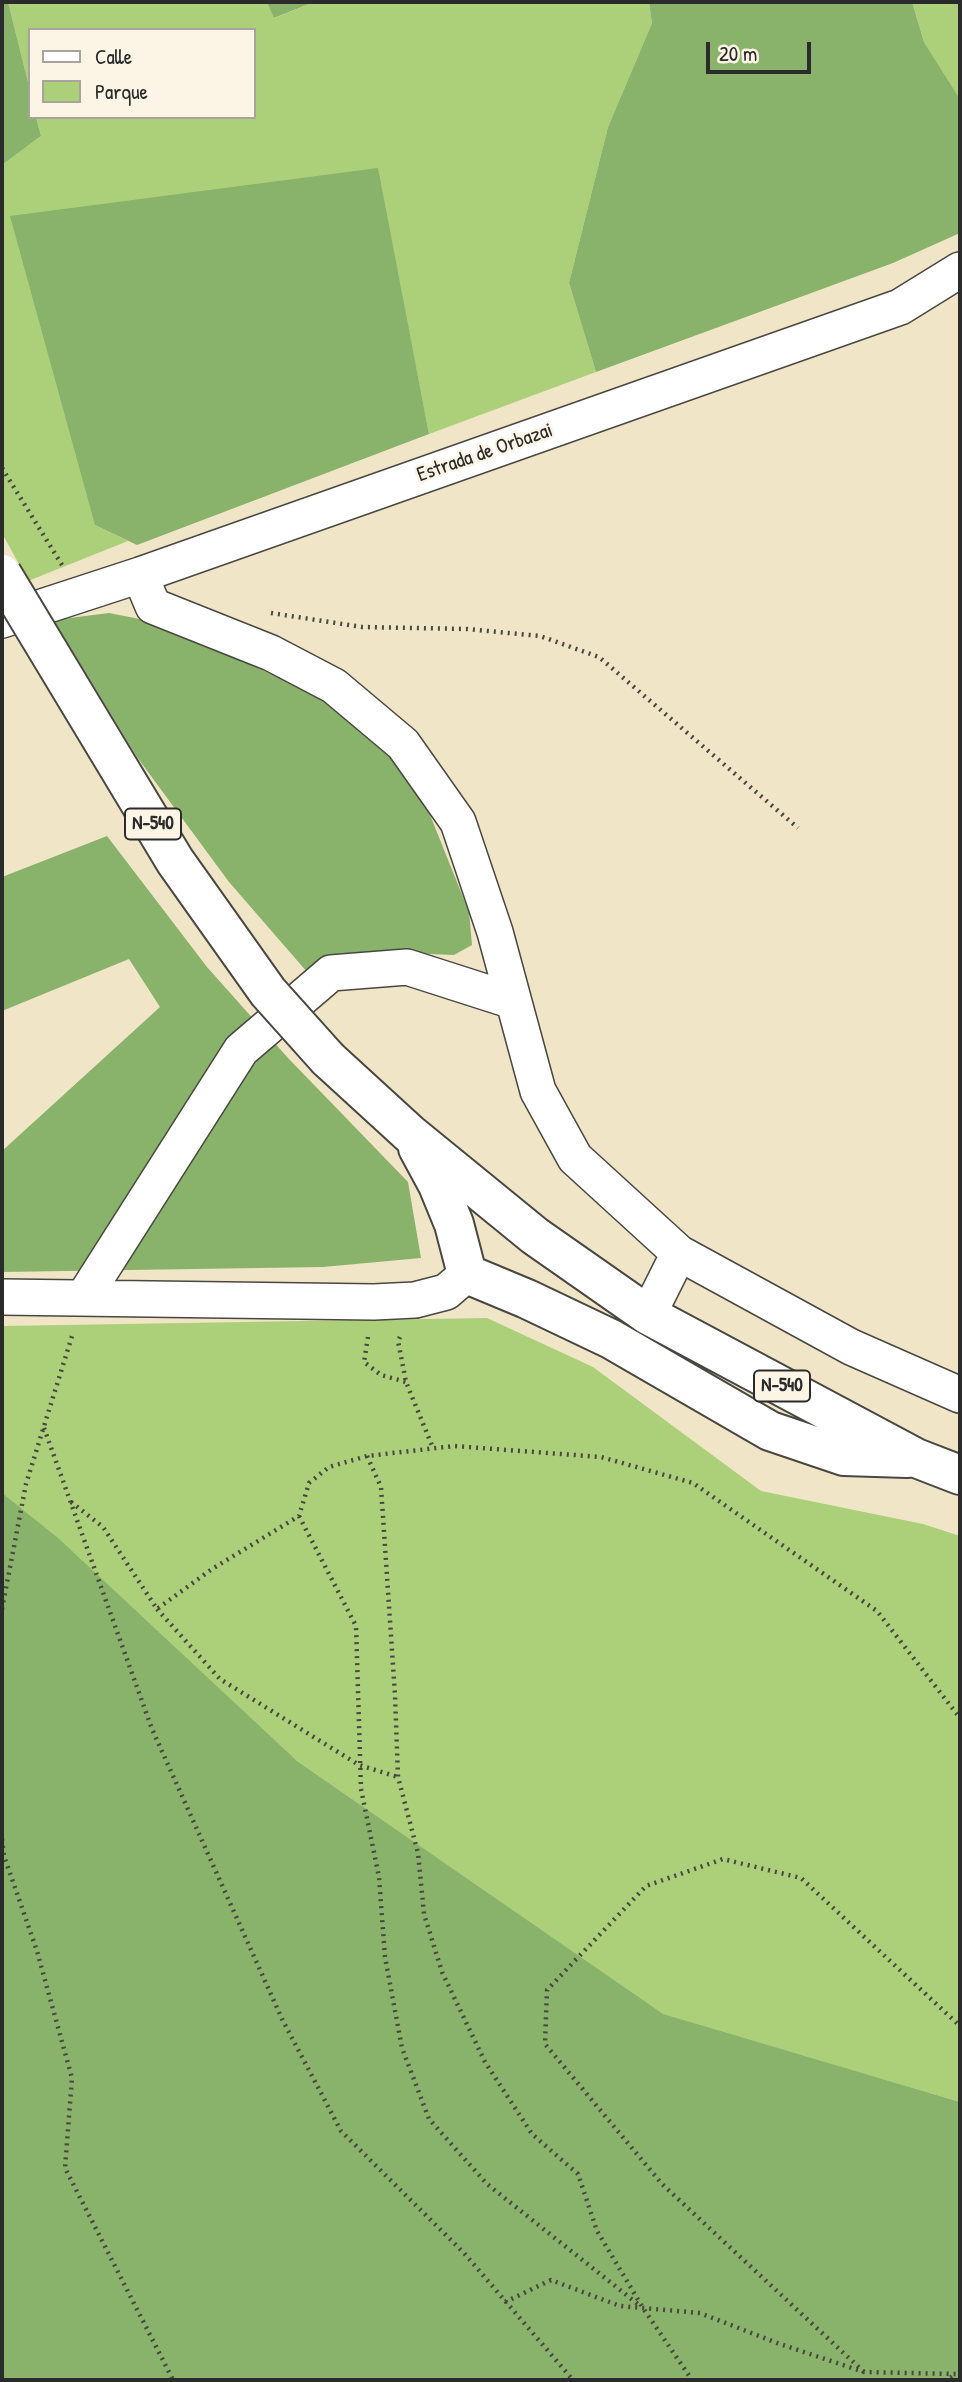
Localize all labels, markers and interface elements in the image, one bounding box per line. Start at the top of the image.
legend [28,28,256,119]
scale bar [710,28,815,72]
text: 20 m [719,39,757,68]
text: Calle [95,42,132,71]
text: Parque [95,77,148,106]
street label: Estrada de Orbazai [414,418,556,488]
road number: N-540 [125,808,181,839]
road number: N-540 [754,1370,810,1402]

